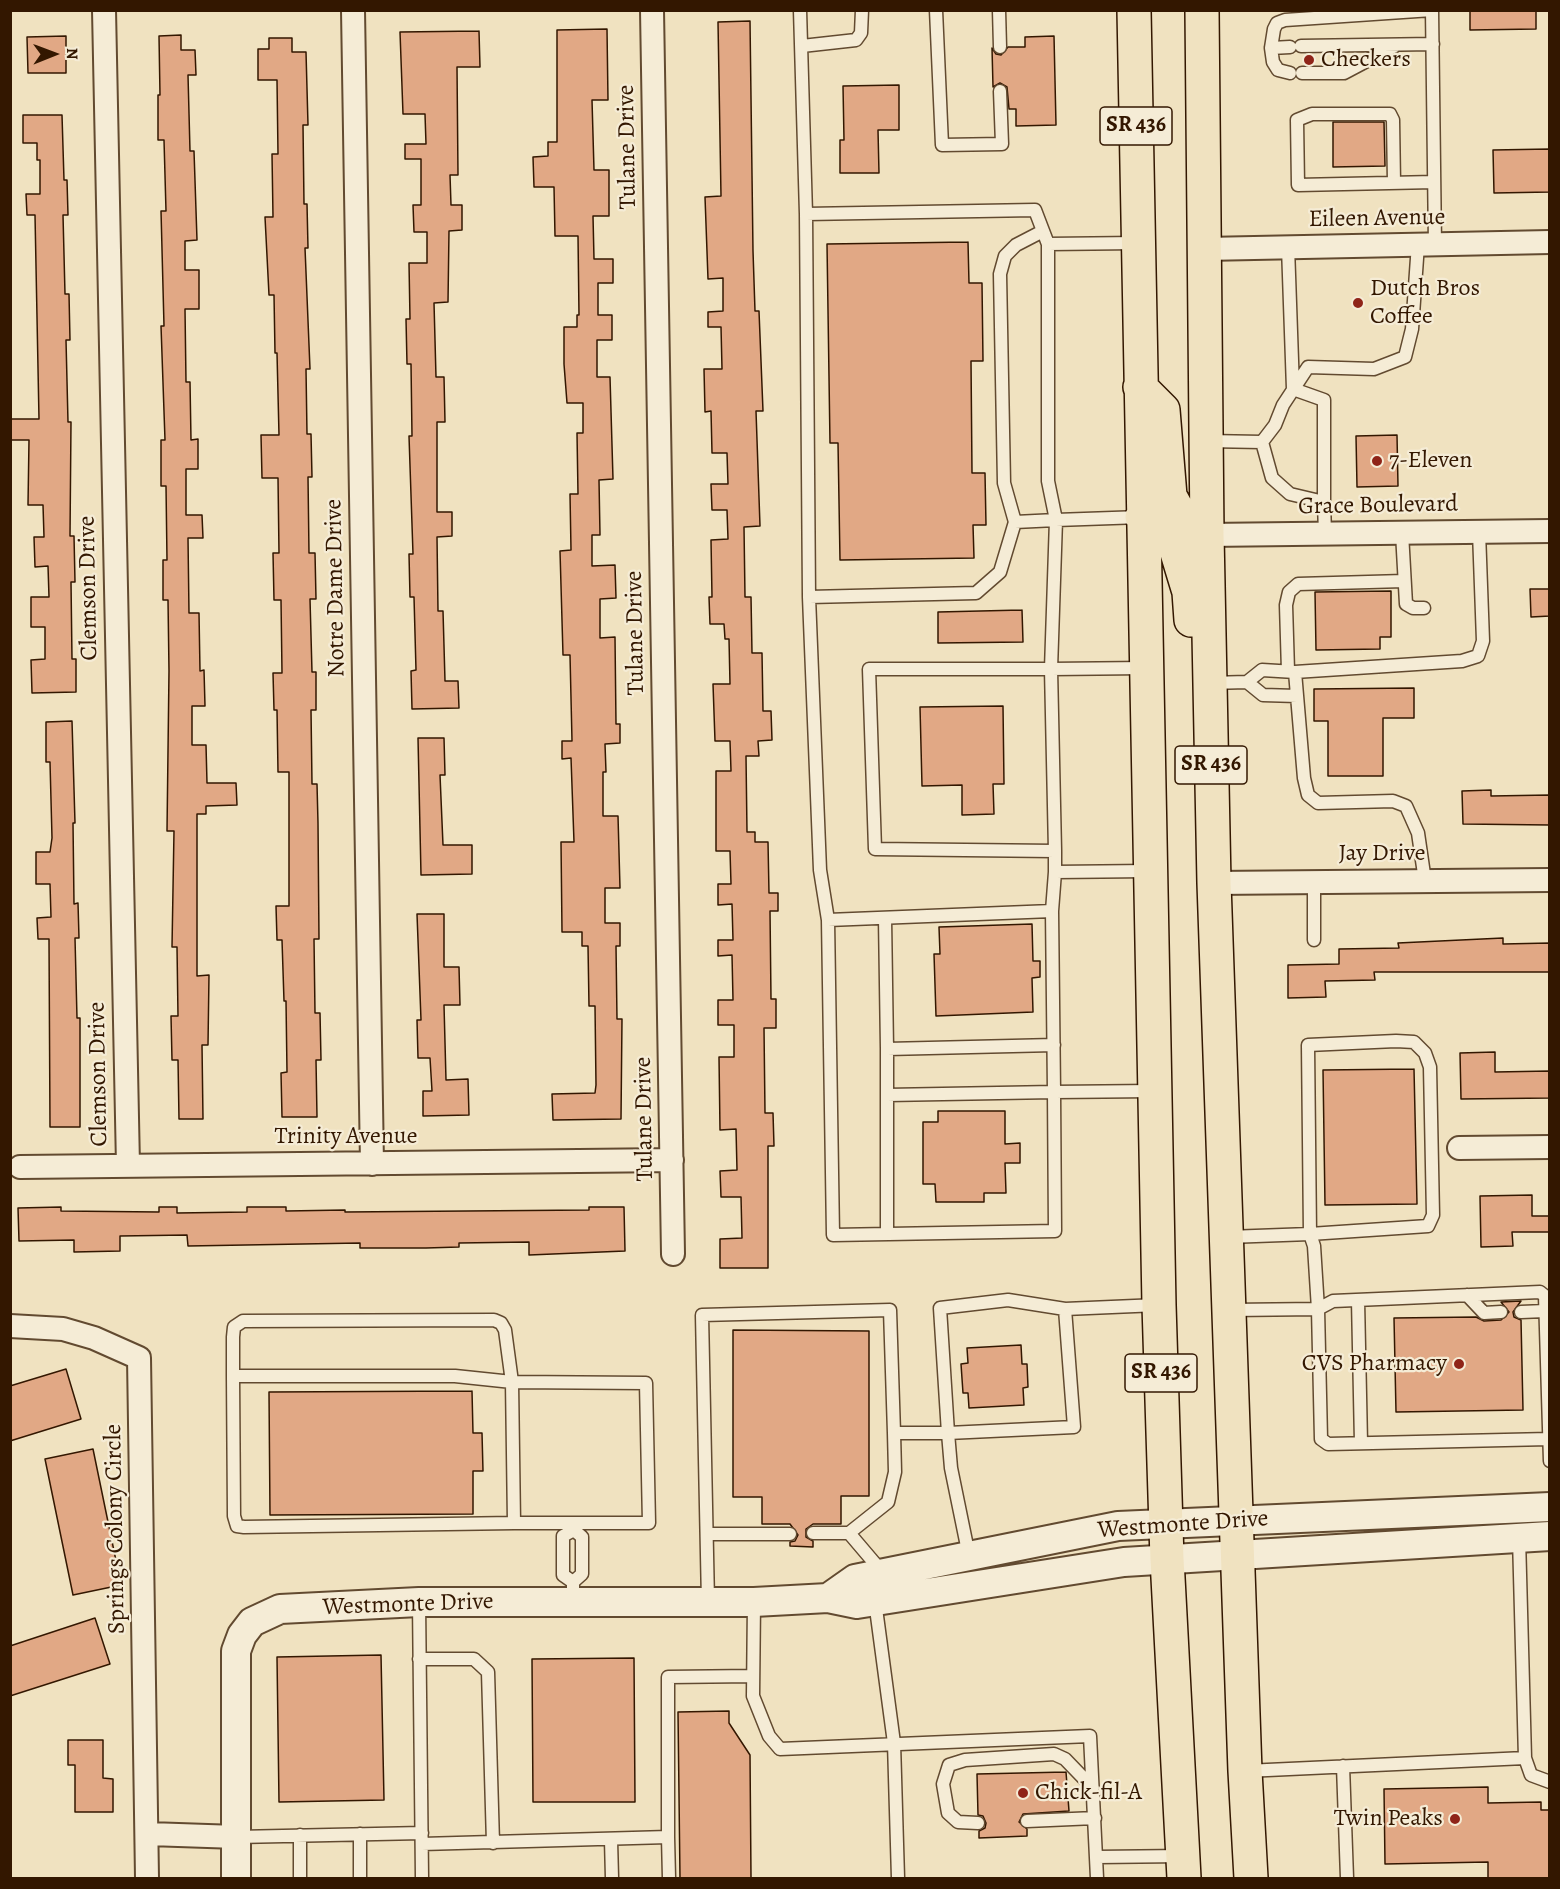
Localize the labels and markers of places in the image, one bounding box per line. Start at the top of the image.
place label: Checkers [1321,46,1411,74]
marker: Checkers [1302,53,1316,67]
place label: Dutch Bros Coffee [1370,275,1480,331]
marker: Dutch Bros Coffee [1351,296,1365,310]
place label: 7-Eleven [1389,447,1472,475]
marker: 7-Eleven [1370,454,1384,468]
place label: CVS Pharmacy [1302,1350,1447,1378]
marker: CVS Pharmacy [1452,1357,1466,1371]
place label: Chick-fil-A [1035,1779,1142,1807]
marker: Chick-fil-A [1016,1786,1030,1800]
place label: Twin Peaks [1334,1805,1443,1833]
marker: Twin Peaks [1448,1812,1462,1826]

